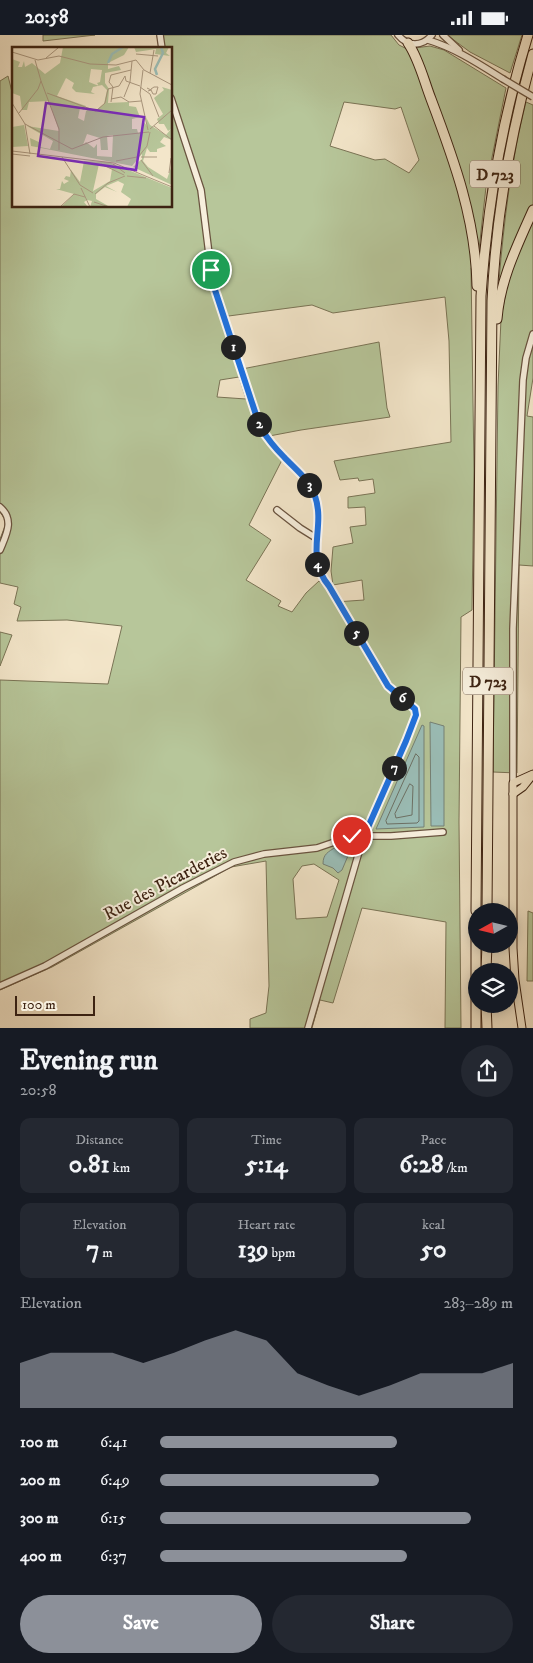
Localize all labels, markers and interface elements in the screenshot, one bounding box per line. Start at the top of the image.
text: 20:58 [25,6,68,29]
inset map [12,47,172,207]
road number: D 723 [470,161,520,187]
pin [190,249,232,291]
icon: arrive [197,256,225,284]
pin: 1 [220,335,246,359]
text: 1 [231,338,236,356]
pin: 2 [246,411,272,437]
text: 2 [256,415,263,433]
pin: 3 [296,473,322,497]
text: 3 [307,476,312,494]
pin: 4 [304,551,330,577]
text: 4 [313,555,322,573]
pin: 5 [344,621,368,645]
text: 5 [353,624,360,642]
road number: D 723 [463,667,513,694]
pin: 6 [390,685,414,711]
text: 6 [399,689,406,707]
pin: 7 [382,755,406,781]
text: 7 [391,759,398,777]
pin [331,815,373,857]
icon: check [338,822,366,850]
street label: Rue des Picarderies [100,842,231,926]
north arrow [468,903,518,953]
map controls [468,903,518,1013]
button: layers [468,963,518,1013]
scale bar [15,993,95,1016]
text: 100 m [22,996,56,1014]
text: Evening run [20,1043,158,1078]
button: share [461,1045,513,1097]
text: 20:58 [20,1080,57,1100]
text: Distance [75,1131,124,1149]
text: Time [251,1131,282,1149]
text: Pace [421,1131,446,1149]
text: 0.81 [69,1149,110,1180]
text: 5:14 [245,1149,288,1180]
text: 6:28 [399,1149,444,1180]
text: km [110,1159,130,1177]
text: /km [444,1159,468,1177]
text: Elevation [72,1216,127,1234]
text: Heart rate [238,1216,295,1234]
text: kcal [422,1216,445,1234]
text: 7 [86,1234,99,1265]
text: 139 [237,1234,268,1265]
text: 50 [421,1234,446,1265]
text: m [99,1244,113,1262]
text: bpm [268,1244,296,1262]
text: Elevation [20,1293,82,1313]
text: 283–289 m [443,1293,513,1313]
text: 100 m [20,1432,59,1452]
text: 6:41 [100,1432,128,1452]
text: 200 m [20,1470,61,1490]
text: 6:49 [100,1470,130,1490]
text: 300 m [20,1508,59,1528]
text: 6:15 [100,1508,126,1528]
text: 400 m [20,1546,62,1566]
text: 6:37 [100,1546,127,1566]
button: Save [20,1595,262,1653]
button: Share [272,1595,513,1653]

